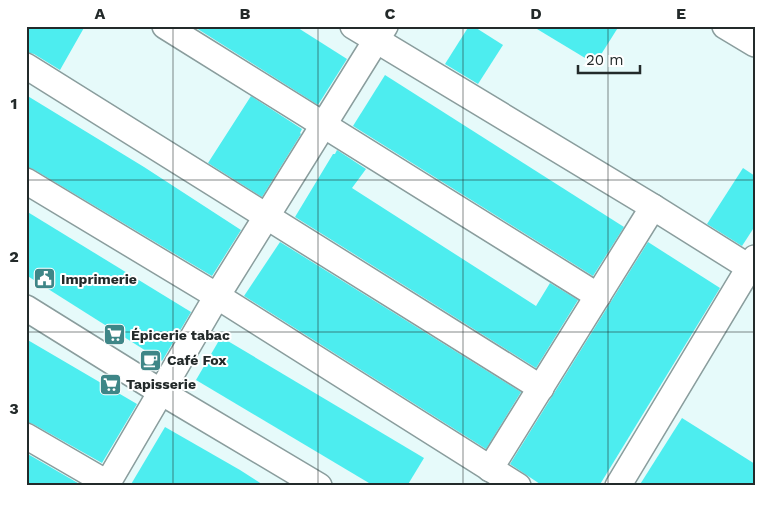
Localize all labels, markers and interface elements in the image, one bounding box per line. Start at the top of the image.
text: A [95,4,106,23]
text: B [240,4,251,23]
text: C [385,4,396,23]
text: D [530,4,542,23]
text: E [676,4,686,23]
scale bar [578,42,641,74]
text: 20 m [586,51,624,69]
text: 1 [11,94,17,113]
text: 2 [9,247,19,266]
public building icon: Imprimerie [33,267,57,291]
place label: Imprimerie [61,271,137,287]
supermarket icon: Épicerie tabac [103,323,127,347]
place label: Épicerie tabac [131,327,230,343]
cafe icon: Café Fox [139,348,163,372]
place label: Café Fox [167,352,227,368]
supermarket icon: Tapisserie [98,372,122,396]
place label: Tapisserie [126,376,196,392]
text: 3 [9,399,19,418]

